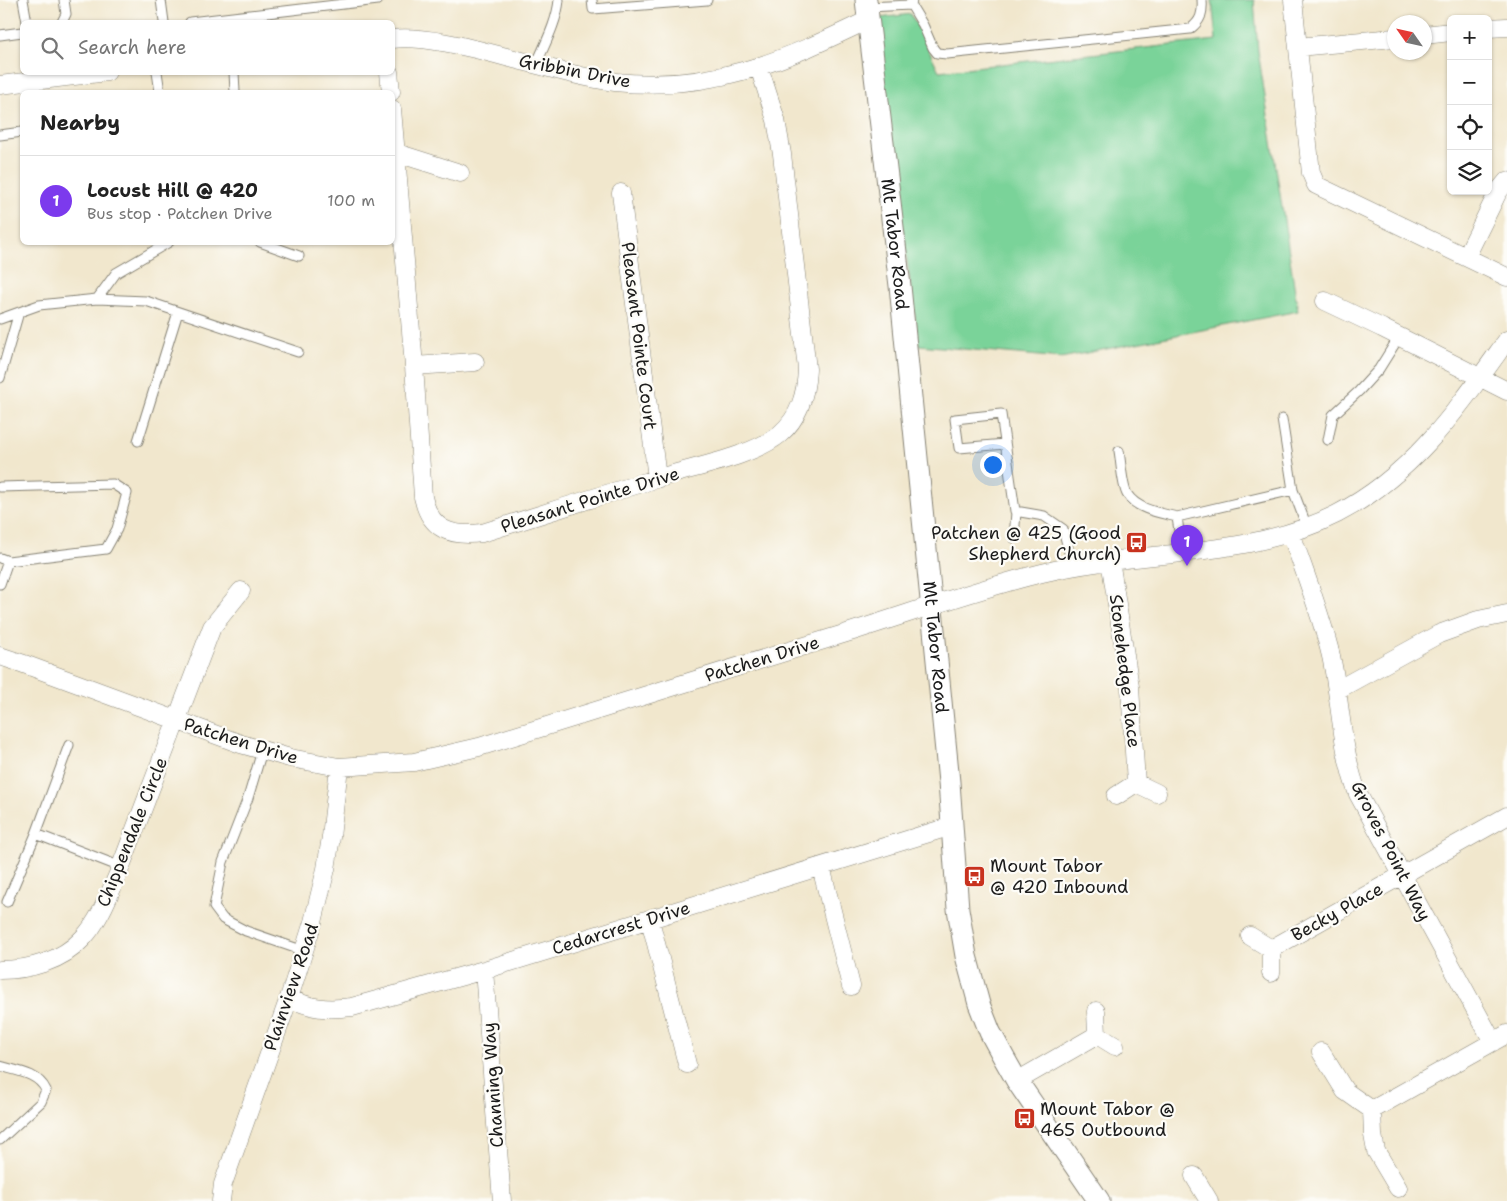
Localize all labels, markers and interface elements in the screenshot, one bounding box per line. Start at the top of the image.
north arrow [1387,15,1432,60]
map controls [1447,15,1492,195]
button: + [1447,15,1492,60]
search box [20,20,395,75]
icon: search [38,34,66,62]
text: Search here [78,35,187,60]
street label: Gribbin Drive [517,48,633,94]
button: − [1447,60,1492,105]
button: locate [1447,105,1492,150]
text: Nearby [40,109,120,137]
button: layers [1447,150,1492,195]
street label: Mt Tabor Road [875,177,914,311]
text: Locust Hill @ 420 [87,178,258,203]
text: 1 [52,190,60,211]
text: 100 m [327,190,375,211]
text: Bus stop · Patchen Drive [87,203,273,224]
street label: Pleasant Pointe Court [616,241,662,431]
your location [980,452,1006,478]
street label: Pleasant Pointe Drive [498,461,682,539]
place label: Patchen @ 425 (Good Shepherd Church) [931,521,1121,566]
pin: 1 [1171,525,1203,566]
bus stop icon: Patchen @ 425 (Good Shepherd Church) [1125,531,1149,555]
street label: Mt Tabor Road [917,580,954,714]
street label: Stonehedge Place [1104,593,1146,749]
street label: Patchen Drive [702,630,822,688]
street label: Patchen Drive [181,712,301,770]
street label: Chippendale Circle [91,753,173,911]
street label: Groves Point Way [1345,777,1437,925]
place label: Mount Tabor @ 420 Inbound [990,854,1128,899]
bus stop icon: Mount Tabor @ 420 Inbound [962,864,986,888]
street label: Becky Place [1287,877,1387,947]
street label: Cedarcrest Drive [549,896,693,960]
street label: Plainview Road [258,920,324,1054]
street label: Channing Way [477,1022,509,1148]
place label: Mount Tabor @ 465 Outbound [1040,1097,1175,1142]
bus stop icon: Mount Tabor @ 465 Outbound [1012,1107,1036,1131]

